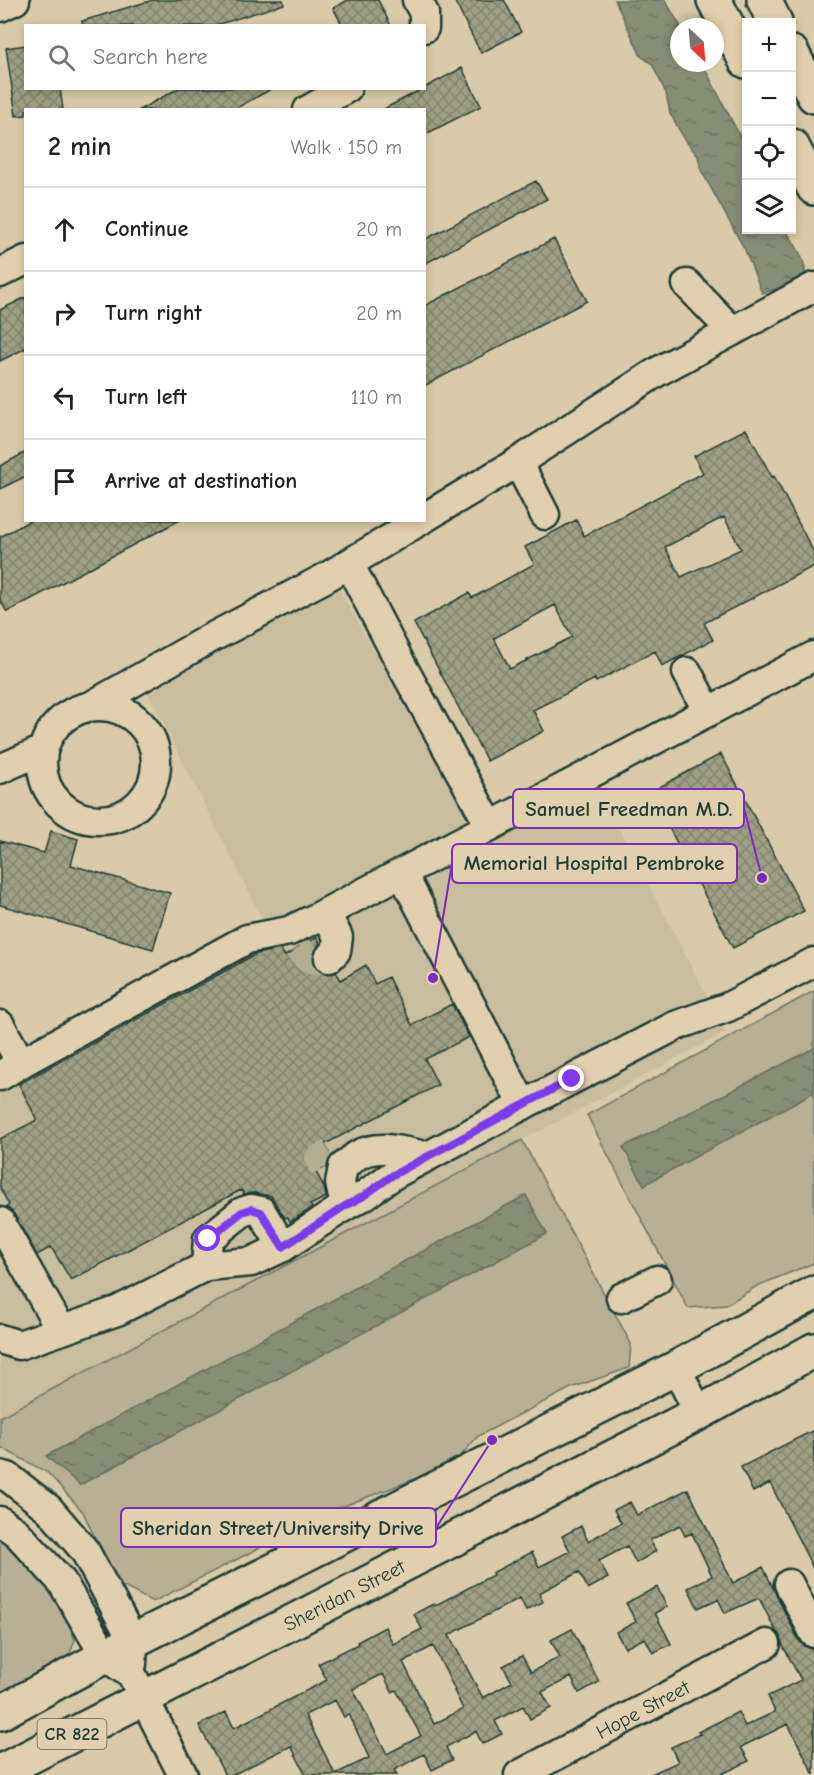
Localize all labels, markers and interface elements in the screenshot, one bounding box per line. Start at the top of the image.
north arrow [670,18,724,72]
map controls [742,18,796,234]
button: + [742,18,796,72]
search box [24,24,426,90]
icon: search [45,41,78,74]
text: Search here [93,44,208,70]
button: − [742,72,796,126]
button: locate [742,126,796,180]
text: 2 min [48,132,111,162]
text: Walk · 150 m [291,136,402,159]
button: layers [742,180,796,234]
icon: ahead [48,213,81,246]
text: Continue [105,216,188,242]
text: 20 m [356,218,402,241]
icon: right [48,297,81,330]
text: Turn right [105,300,202,326]
text: 20 m [356,302,402,325]
icon: left [48,381,81,414]
text: Turn left [105,384,187,410]
text: 110 m [351,386,402,409]
icon: arrive [48,465,81,498]
text: Arrive at destination [105,468,297,494]
callout: Samuel Freedman M.D. [513,789,744,828]
text: Samuel Freedman M.D. [525,797,733,821]
callout: Memorial Hospital Pembroke [452,844,737,883]
text: Memorial Hospital Pembroke [464,851,724,875]
route end [558,1065,584,1091]
route start [194,1225,220,1251]
callout: Sheridan Street/University Drive [121,1508,436,1547]
text: Sheridan Street/University Drive [132,1516,424,1540]
street label: Sheridan Street [280,1554,410,1636]
street label: Hope Street [592,1675,694,1744]
road number: CR 822 [38,1719,106,1749]

